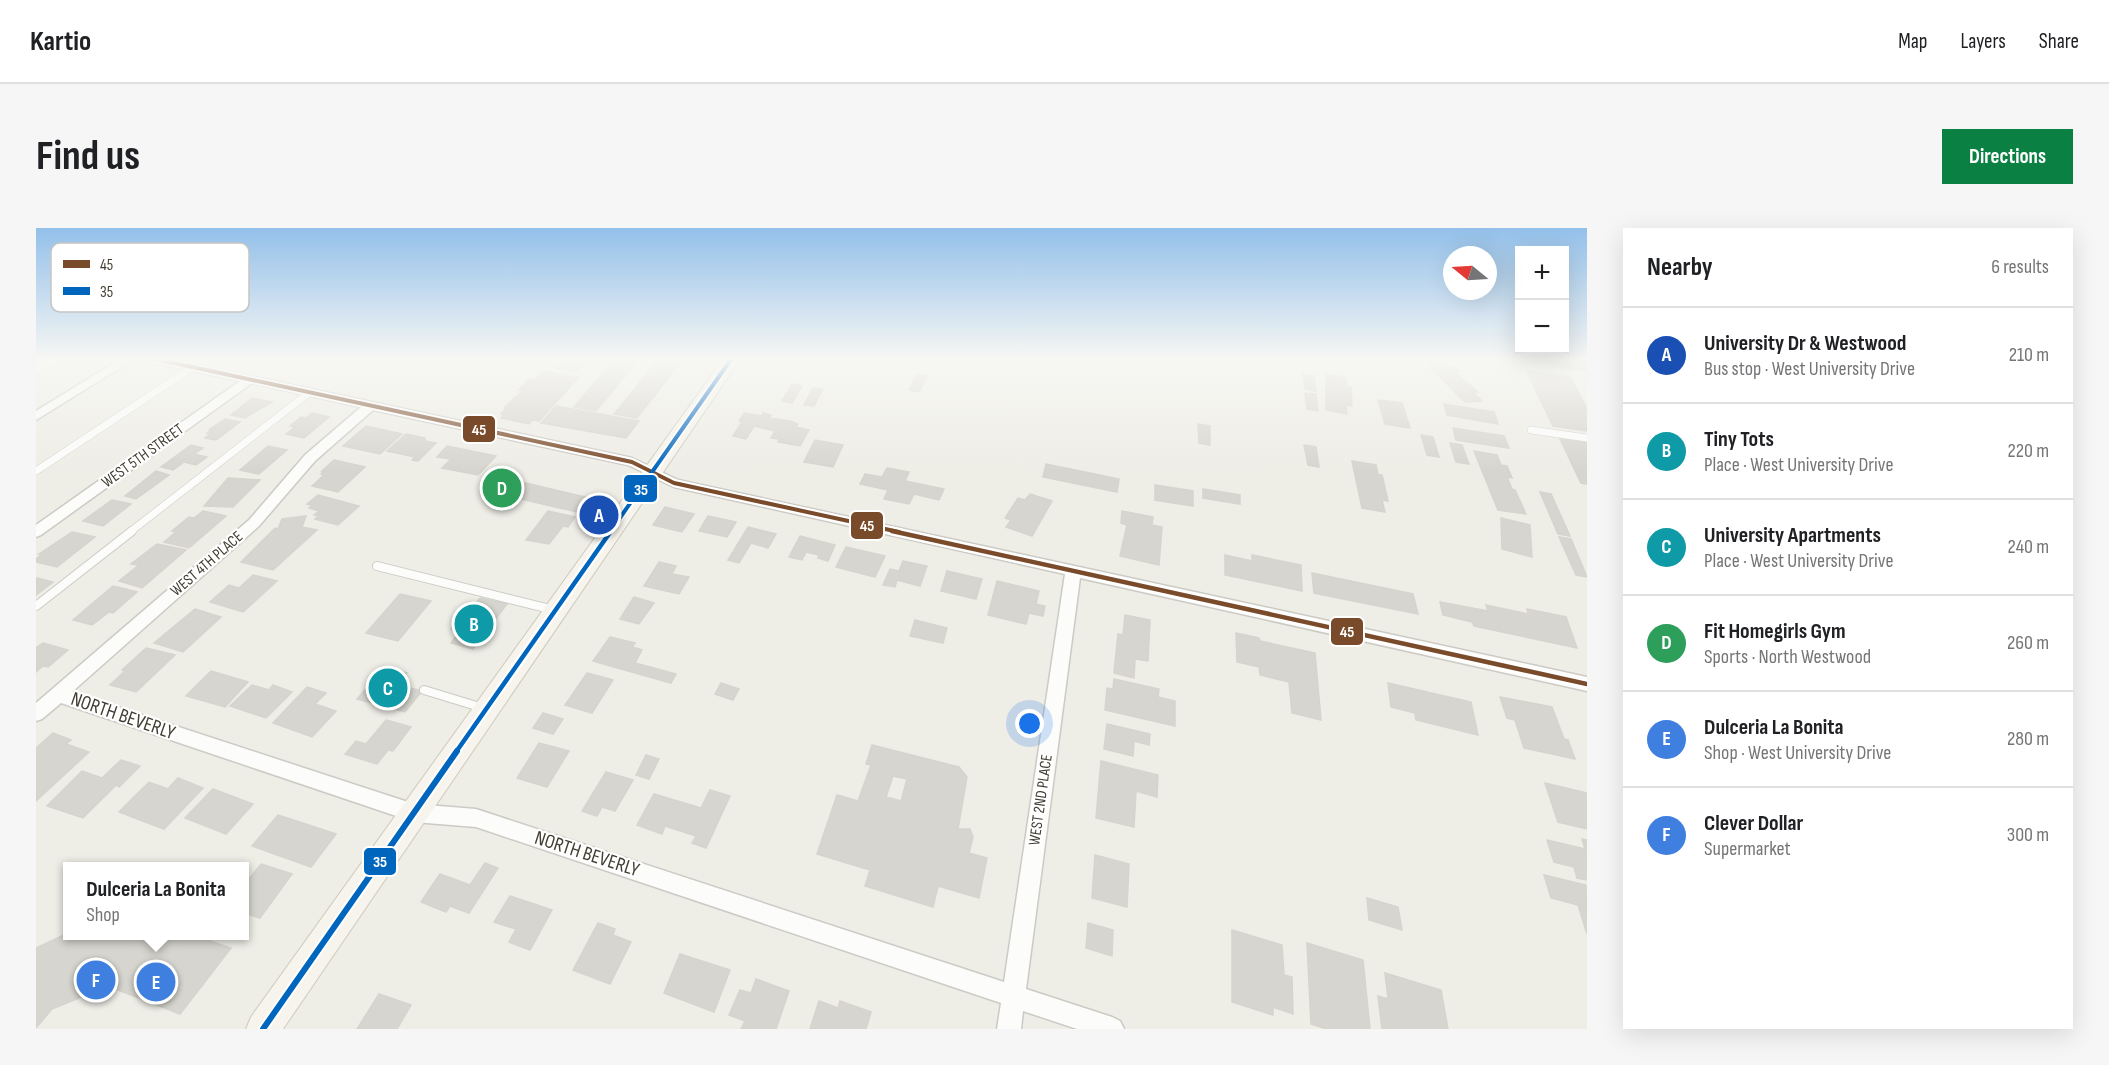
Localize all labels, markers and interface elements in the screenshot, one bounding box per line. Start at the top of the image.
text: Kartio [30,25,91,58]
text: Map [1898,29,1927,54]
text: Layers [1960,29,2006,54]
text: Share [2039,29,2079,54]
button: Directions [1942,129,2073,184]
text: Find us [36,131,140,182]
legend [51,243,249,312]
north arrow [1443,246,1497,300]
map controls [1515,246,1569,354]
button: + [1515,246,1569,300]
text: Nearby [1647,252,1713,283]
text: 6 results [1991,255,2049,279]
text: 45 [100,256,113,275]
text: 35 [100,283,113,302]
button: − [1515,300,1569,354]
text: University Dr & Westwood [1704,330,1906,357]
text: A [1662,343,1671,367]
text: 210 m [2009,343,2049,367]
text: Bus stop · West University Drive [1704,357,1915,381]
line badge: 45 [462,415,496,443]
street label: WEST 5TH STREET [98,420,188,492]
text: 45 [472,421,486,440]
text: Tiny Tots [1704,426,1774,453]
text: B [1662,439,1671,463]
text: 220 m [2008,439,2049,463]
text: Place · West University Drive [1704,453,1893,477]
pin: D [482,466,522,510]
line badge: 35 [623,474,658,503]
text: 35 [634,481,648,500]
pin: A [580,492,618,538]
line badge: 45 [850,511,884,540]
text: 45 [860,517,874,536]
text: University Apartments [1704,522,1881,549]
street label: WEST 4TH PLACE [167,527,247,601]
text: C [1661,535,1672,559]
text: 240 m [2008,535,2049,559]
text: Place · West University Drive [1704,549,1893,573]
pin: B [454,602,494,646]
line badge: 45 [1330,617,1364,646]
text: Fit Homegirls Gym [1704,618,1846,645]
text: 45 [1340,623,1354,642]
text: D [1661,631,1672,655]
text: 260 m [2007,631,2049,655]
text: Sports · North Westwood [1704,645,1871,669]
pin: C [368,666,408,710]
street label: NORTH BEVERLY [68,687,179,745]
your location [1015,709,1044,738]
text: Dulceria La Bonita [1704,714,1844,741]
text: E [1662,727,1671,751]
text: 280 m [2007,727,2049,751]
text: Shop · West University Drive [1704,741,1891,765]
street label: WEST 2ND PLACE [1025,753,1057,847]
text: Clever Dollar [1704,810,1803,837]
text: F [1662,823,1671,847]
text: 300 m [2007,823,2049,847]
street label: NORTH BEVERLY [532,826,643,882]
text: Supermarket [1704,837,1791,861]
line badge: 35 [363,847,397,876]
text: 35 [373,853,387,872]
popup [63,862,249,940]
text: Dulceria La Bonita [86,876,226,903]
text: Shop [86,903,120,927]
pin: F [76,958,116,1002]
pin: E [136,960,176,1005]

